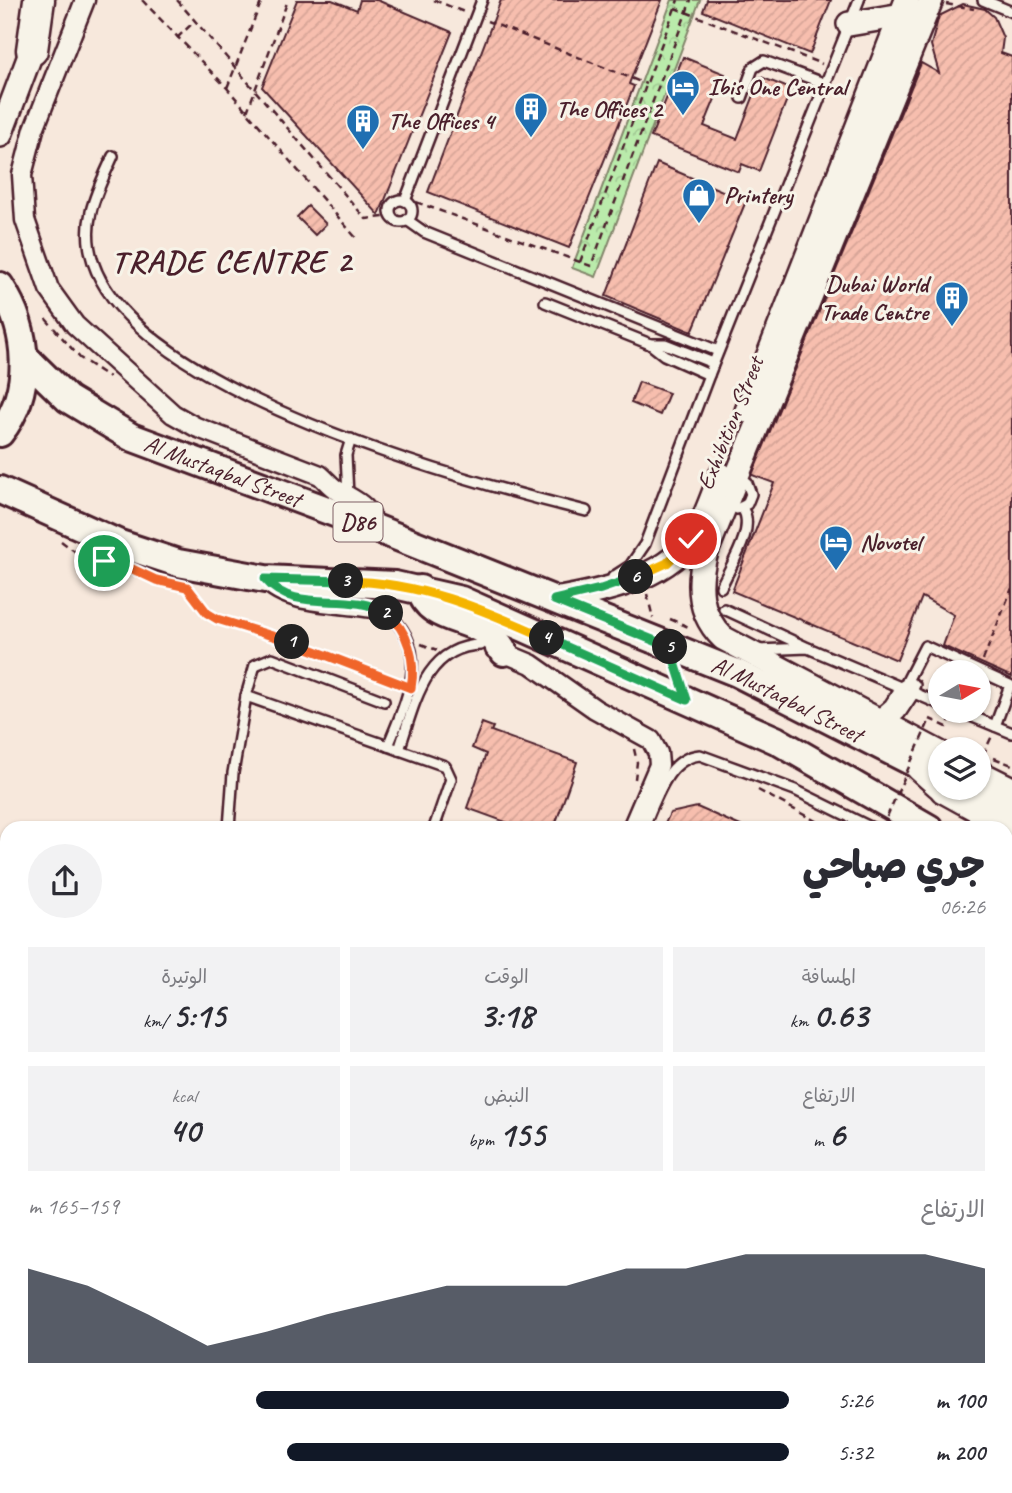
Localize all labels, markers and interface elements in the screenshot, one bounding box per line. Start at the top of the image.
hotel icon: Ibis One Central [664,68,702,117]
place label: Ibis One Central [708,72,851,102]
building icon: The Offices 2 [512,90,550,139]
place label: The Offices 2 [556,94,664,124]
building icon: The Offices 4 [344,102,382,151]
place label: The Offices 4 [388,106,497,136]
shop icon: Printery [680,176,718,225]
place label: Printery [724,180,794,210]
district label: TRADE CENTRE 2 [111,241,353,282]
place label: Dubai World Trade Centre [821,269,932,327]
building icon: Dubai World Trade Centre [933,279,971,328]
street label: Exhibition Street [690,350,771,494]
street label: Al Mustaqbal Street [140,428,308,515]
road number: D86 [334,502,382,542]
pin [661,509,721,569]
icon: check [672,520,710,558]
hotel icon: Novotel [817,523,855,572]
place label: Novotel [860,527,925,557]
pin [74,531,134,591]
icon: arrive [85,542,123,580]
pin: 6 [618,560,654,594]
pin: 3 [328,564,364,598]
text: 6 [631,564,640,588]
text: 3 [341,568,350,592]
pin: 2 [368,596,404,630]
text: 2 [381,600,390,624]
pin: 4 [530,620,564,656]
pin: 1 [274,624,310,660]
text: 4 [542,625,551,649]
text: 1 [287,629,296,653]
pin: 5 [652,630,688,664]
text: 5 [665,634,674,658]
street label: Al Mustaqbal Street [707,649,871,751]
north arrow [928,660,990,723]
map controls [928,660,991,800]
button: layers [928,737,991,800]
text: جري صباحي [802,842,985,889]
button: share [28,844,102,918]
text: 06:26 [939,892,985,921]
text: الوتيرة [161,965,207,989]
text: الوقت [484,965,529,989]
text: المسافة [802,965,856,989]
text: 5:15 [172,993,225,1038]
text: 3:18 [479,993,534,1038]
text: 0.63 [813,993,868,1038]
text: /km [143,1009,172,1033]
text: km [790,1009,813,1033]
text: kcal [172,1084,197,1108]
text: النبض [484,1084,529,1108]
text: الارتفاع [802,1084,855,1108]
text: 40 [168,1108,200,1153]
text: 155 [499,1112,545,1157]
text: 6 [828,1112,845,1157]
text: bpm [468,1128,499,1152]
text: m [813,1128,828,1152]
text: 159–165 m [28,1192,119,1221]
text: الارتفاع [921,1195,985,1224]
text: 5:26 [837,1386,873,1415]
text: 100 m [935,1386,985,1415]
text: 5:32 [837,1438,873,1467]
text: 200 m [935,1438,985,1467]

